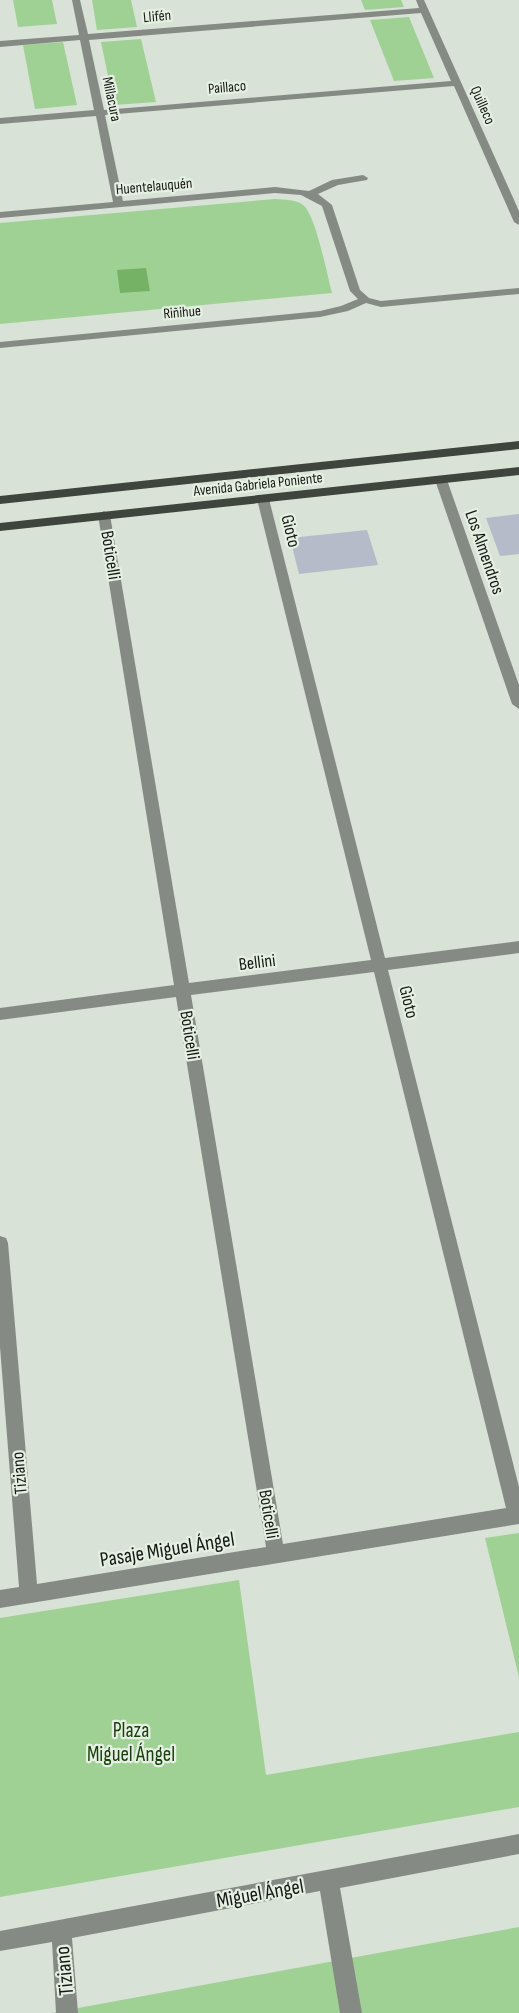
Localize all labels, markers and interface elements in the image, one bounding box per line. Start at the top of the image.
street label: Llifén [142,6,172,27]
street label: Millacura [98,75,126,123]
street label: Paillaco [207,76,247,99]
street label: Quilleco [466,83,499,127]
street label: Huentelauquén [115,174,193,199]
street label: Riñihue [162,301,202,324]
street label: Avenida Gabriela Poniente [191,468,324,501]
street label: Los Almendros [460,507,509,597]
street label: Gioto [276,513,305,550]
street label: Boticelli [96,529,125,581]
street label: Bellini [238,950,277,975]
street label: Gioto [394,984,423,1021]
street label: Boticelli [175,1009,204,1061]
street label: Tiziano [7,1451,32,1495]
street label: Boticelli [254,1488,283,1540]
street label: Pasaje Miguel Ángel [98,1527,236,1572]
park label: Plaza Miguel Ángel [87,1718,175,1767]
street label: Miguel Ángel [214,1874,306,1913]
street label: Tiziano [50,1945,79,1997]

